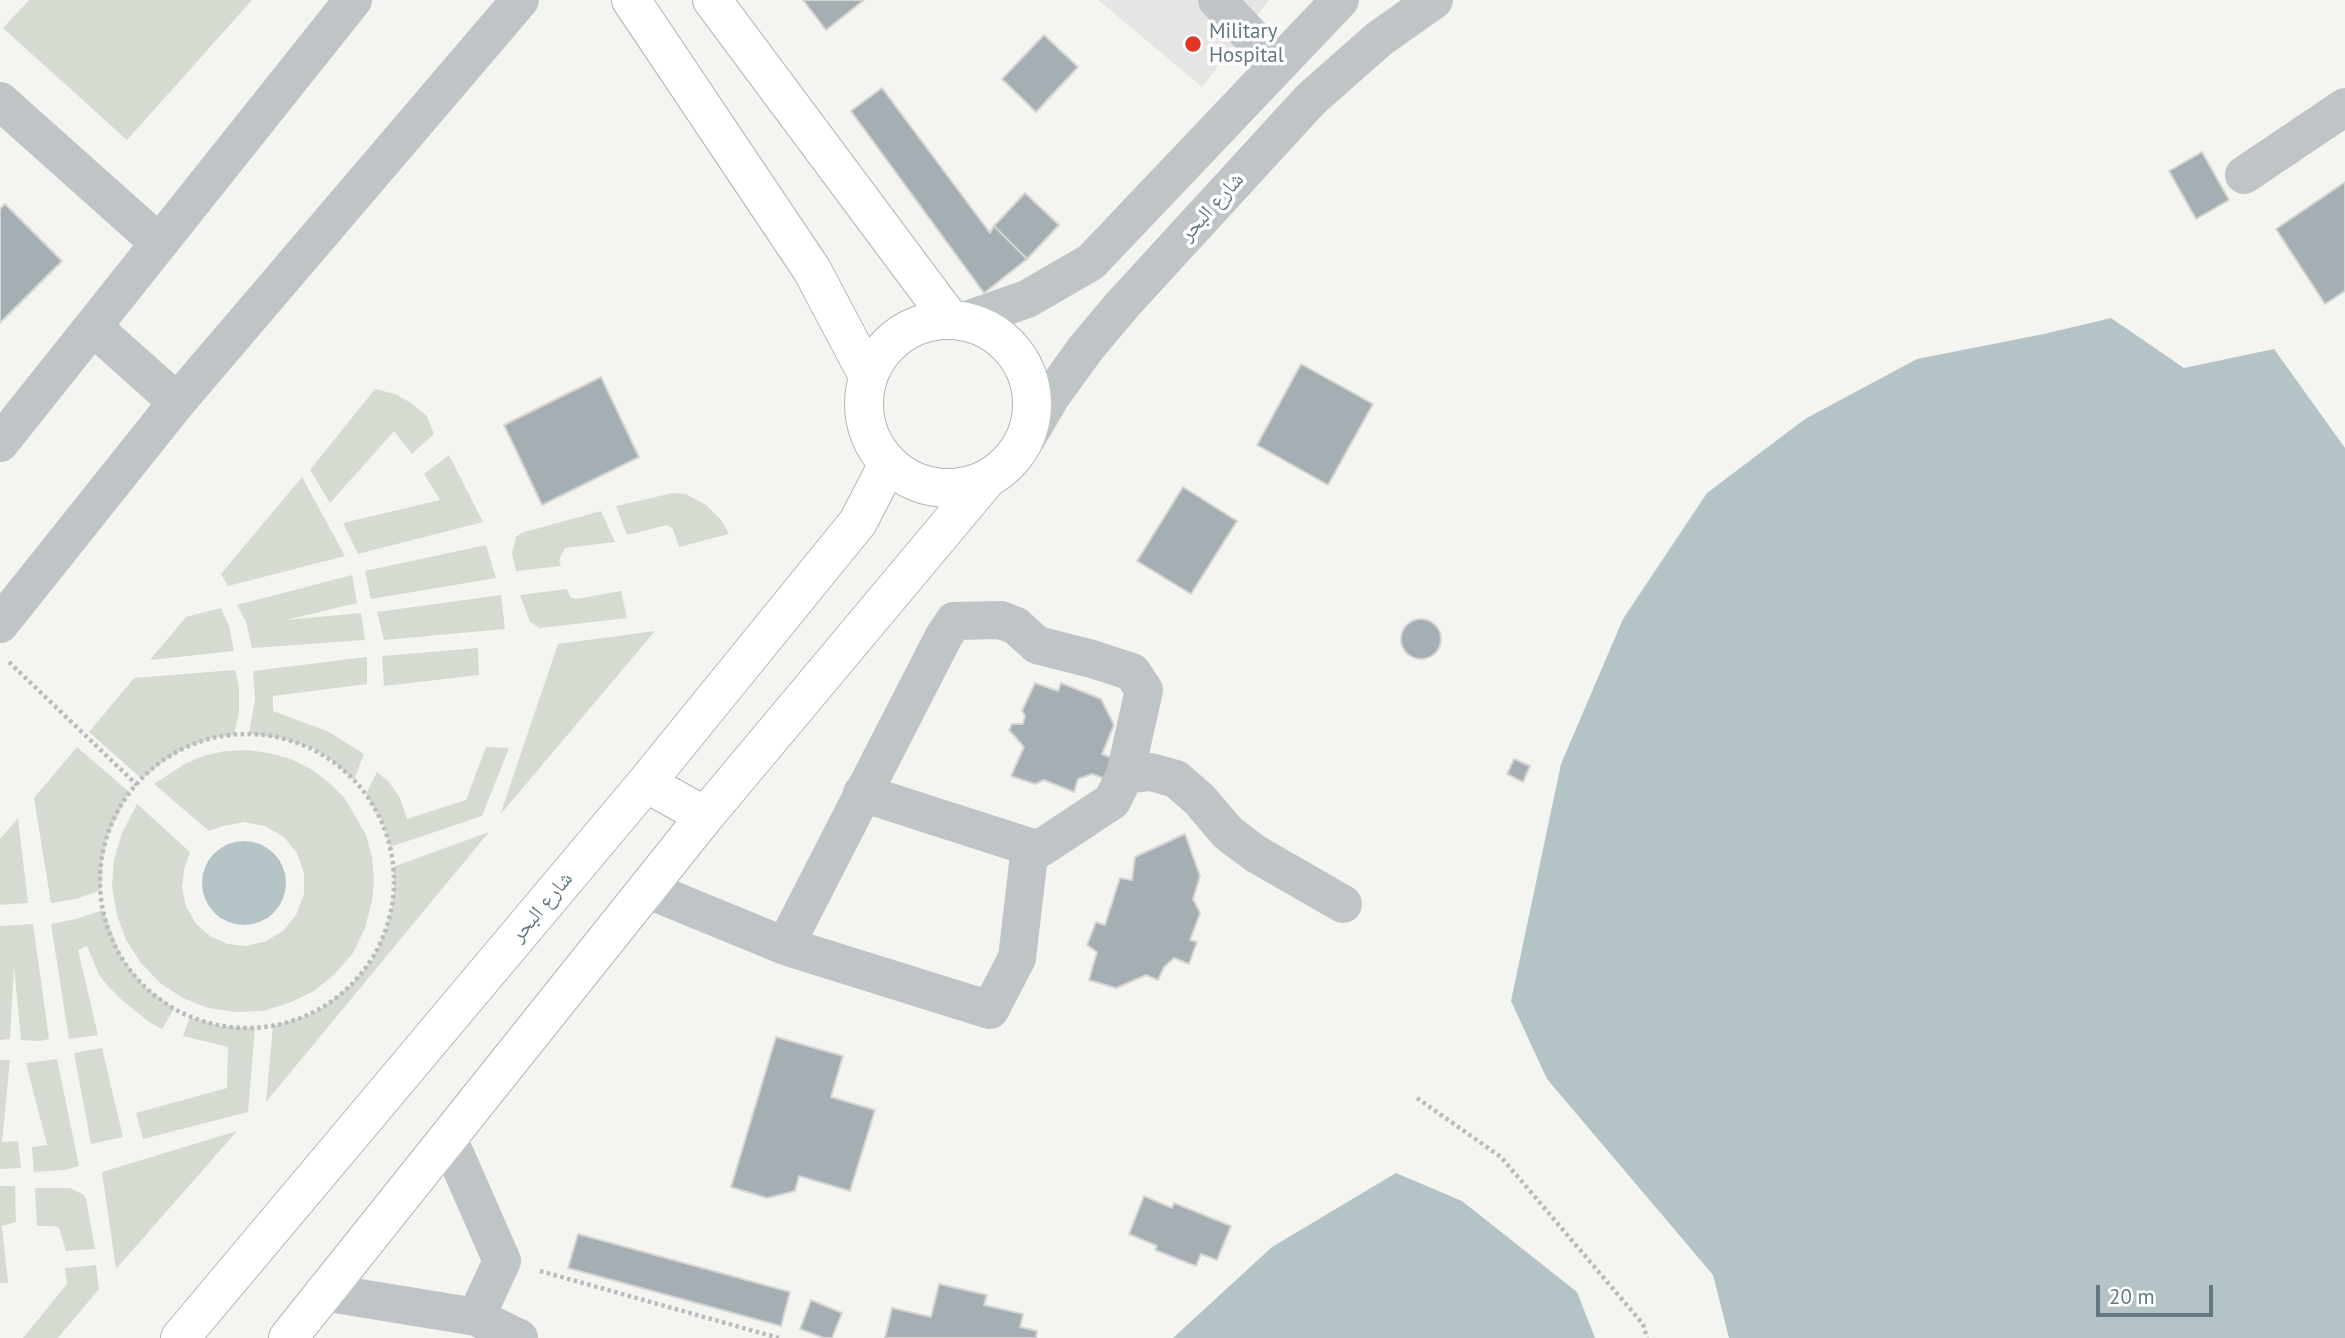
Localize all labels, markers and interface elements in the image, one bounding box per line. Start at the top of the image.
place label: Military Hospital [1209,19,1284,69]
marker: Military Hospital [1183,34,1203,54]
street label: شارع البحر [1175,168,1249,246]
street label: شارع البحر [505,867,579,947]
scale bar [2100,1272,2217,1316]
text: 20 m [2109,1283,2155,1310]

